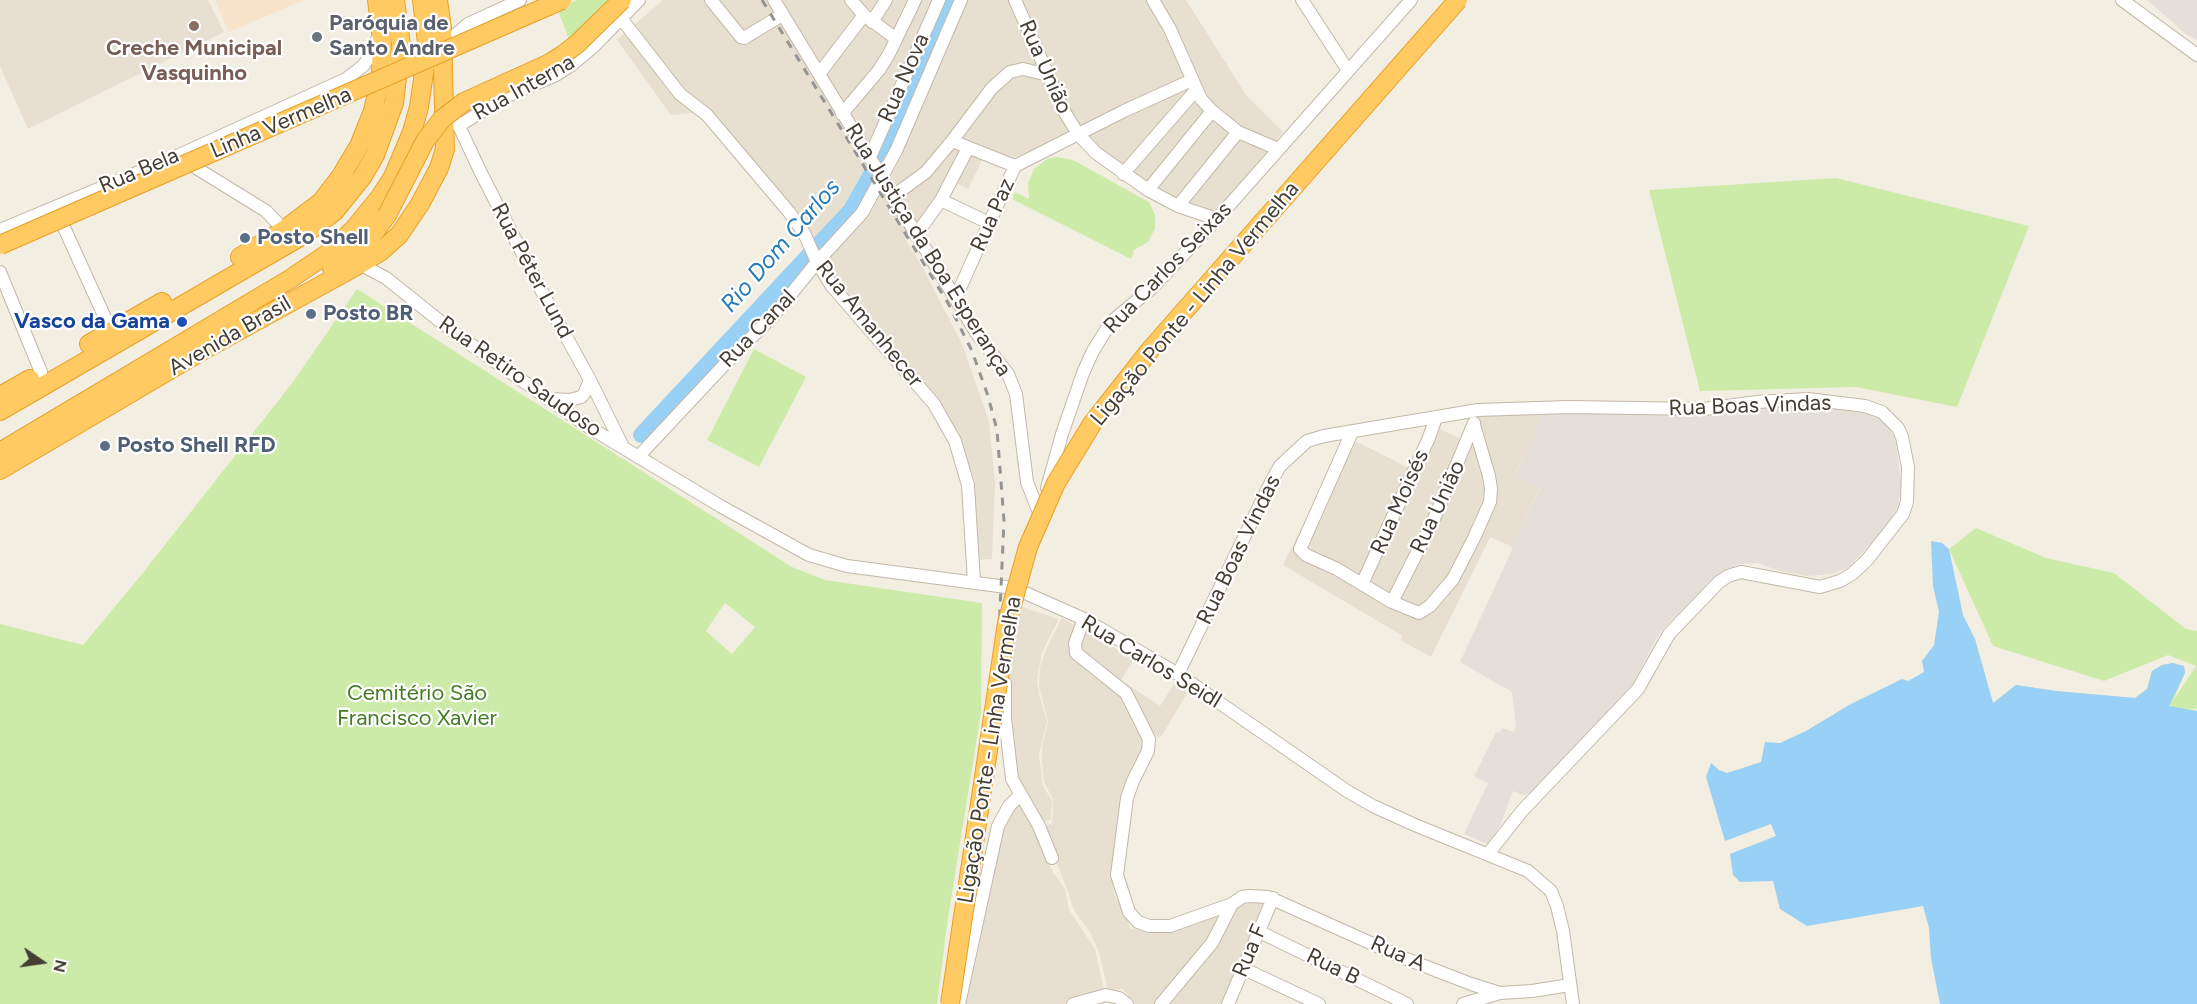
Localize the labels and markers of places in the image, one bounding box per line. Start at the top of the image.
place label: Paróquia de Santo Andre [329,11,455,62]
marker: Creche Municipal Vasquinho [187,19,201,33]
marker: Paróquia de Santo Andre [310,30,324,44]
place label: Creche Municipal Vasquinho [106,36,282,88]
place label: Posto Shell [257,225,369,251]
marker: Posto Shell [238,231,252,245]
place label: Posto BR [323,301,413,327]
marker: Posto BR [304,307,318,321]
place label: Vasco da Gama [14,309,170,335]
marker: Vasco da Gama [175,315,189,329]
place label: Posto Shell RFD [117,433,276,459]
marker: Posto Shell RFD [98,439,112,453]

